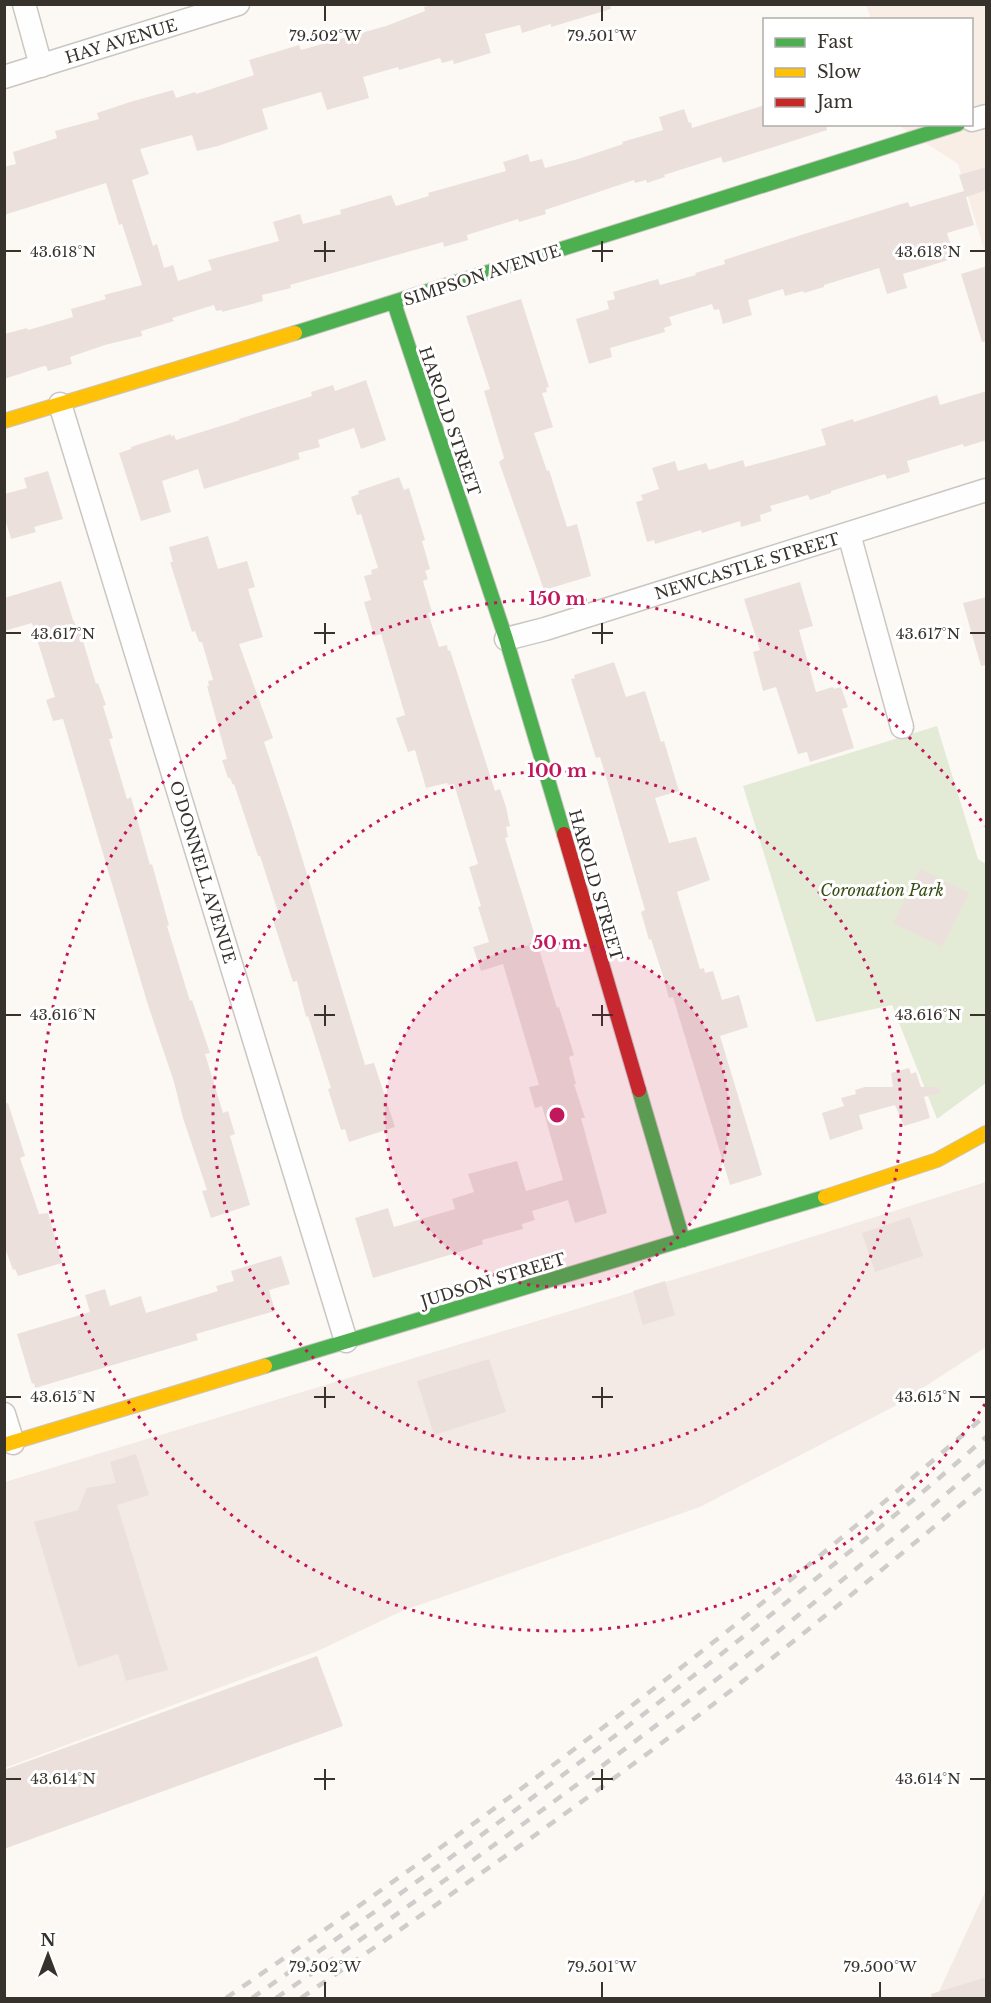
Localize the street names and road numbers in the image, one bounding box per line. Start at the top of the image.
street label: HAY AVENUE [63,14,179,68]
street label: SIMPSON AVENUE [401,240,563,310]
street label: HAROLD STREET [415,344,485,498]
street label: NEWCASTLE STREET [652,528,842,604]
street label: O'DONNELL AVENUE [166,778,240,966]
street label: HAROLD STREET [565,807,627,963]
street label: JUDSON STREET [416,1248,568,1312]

